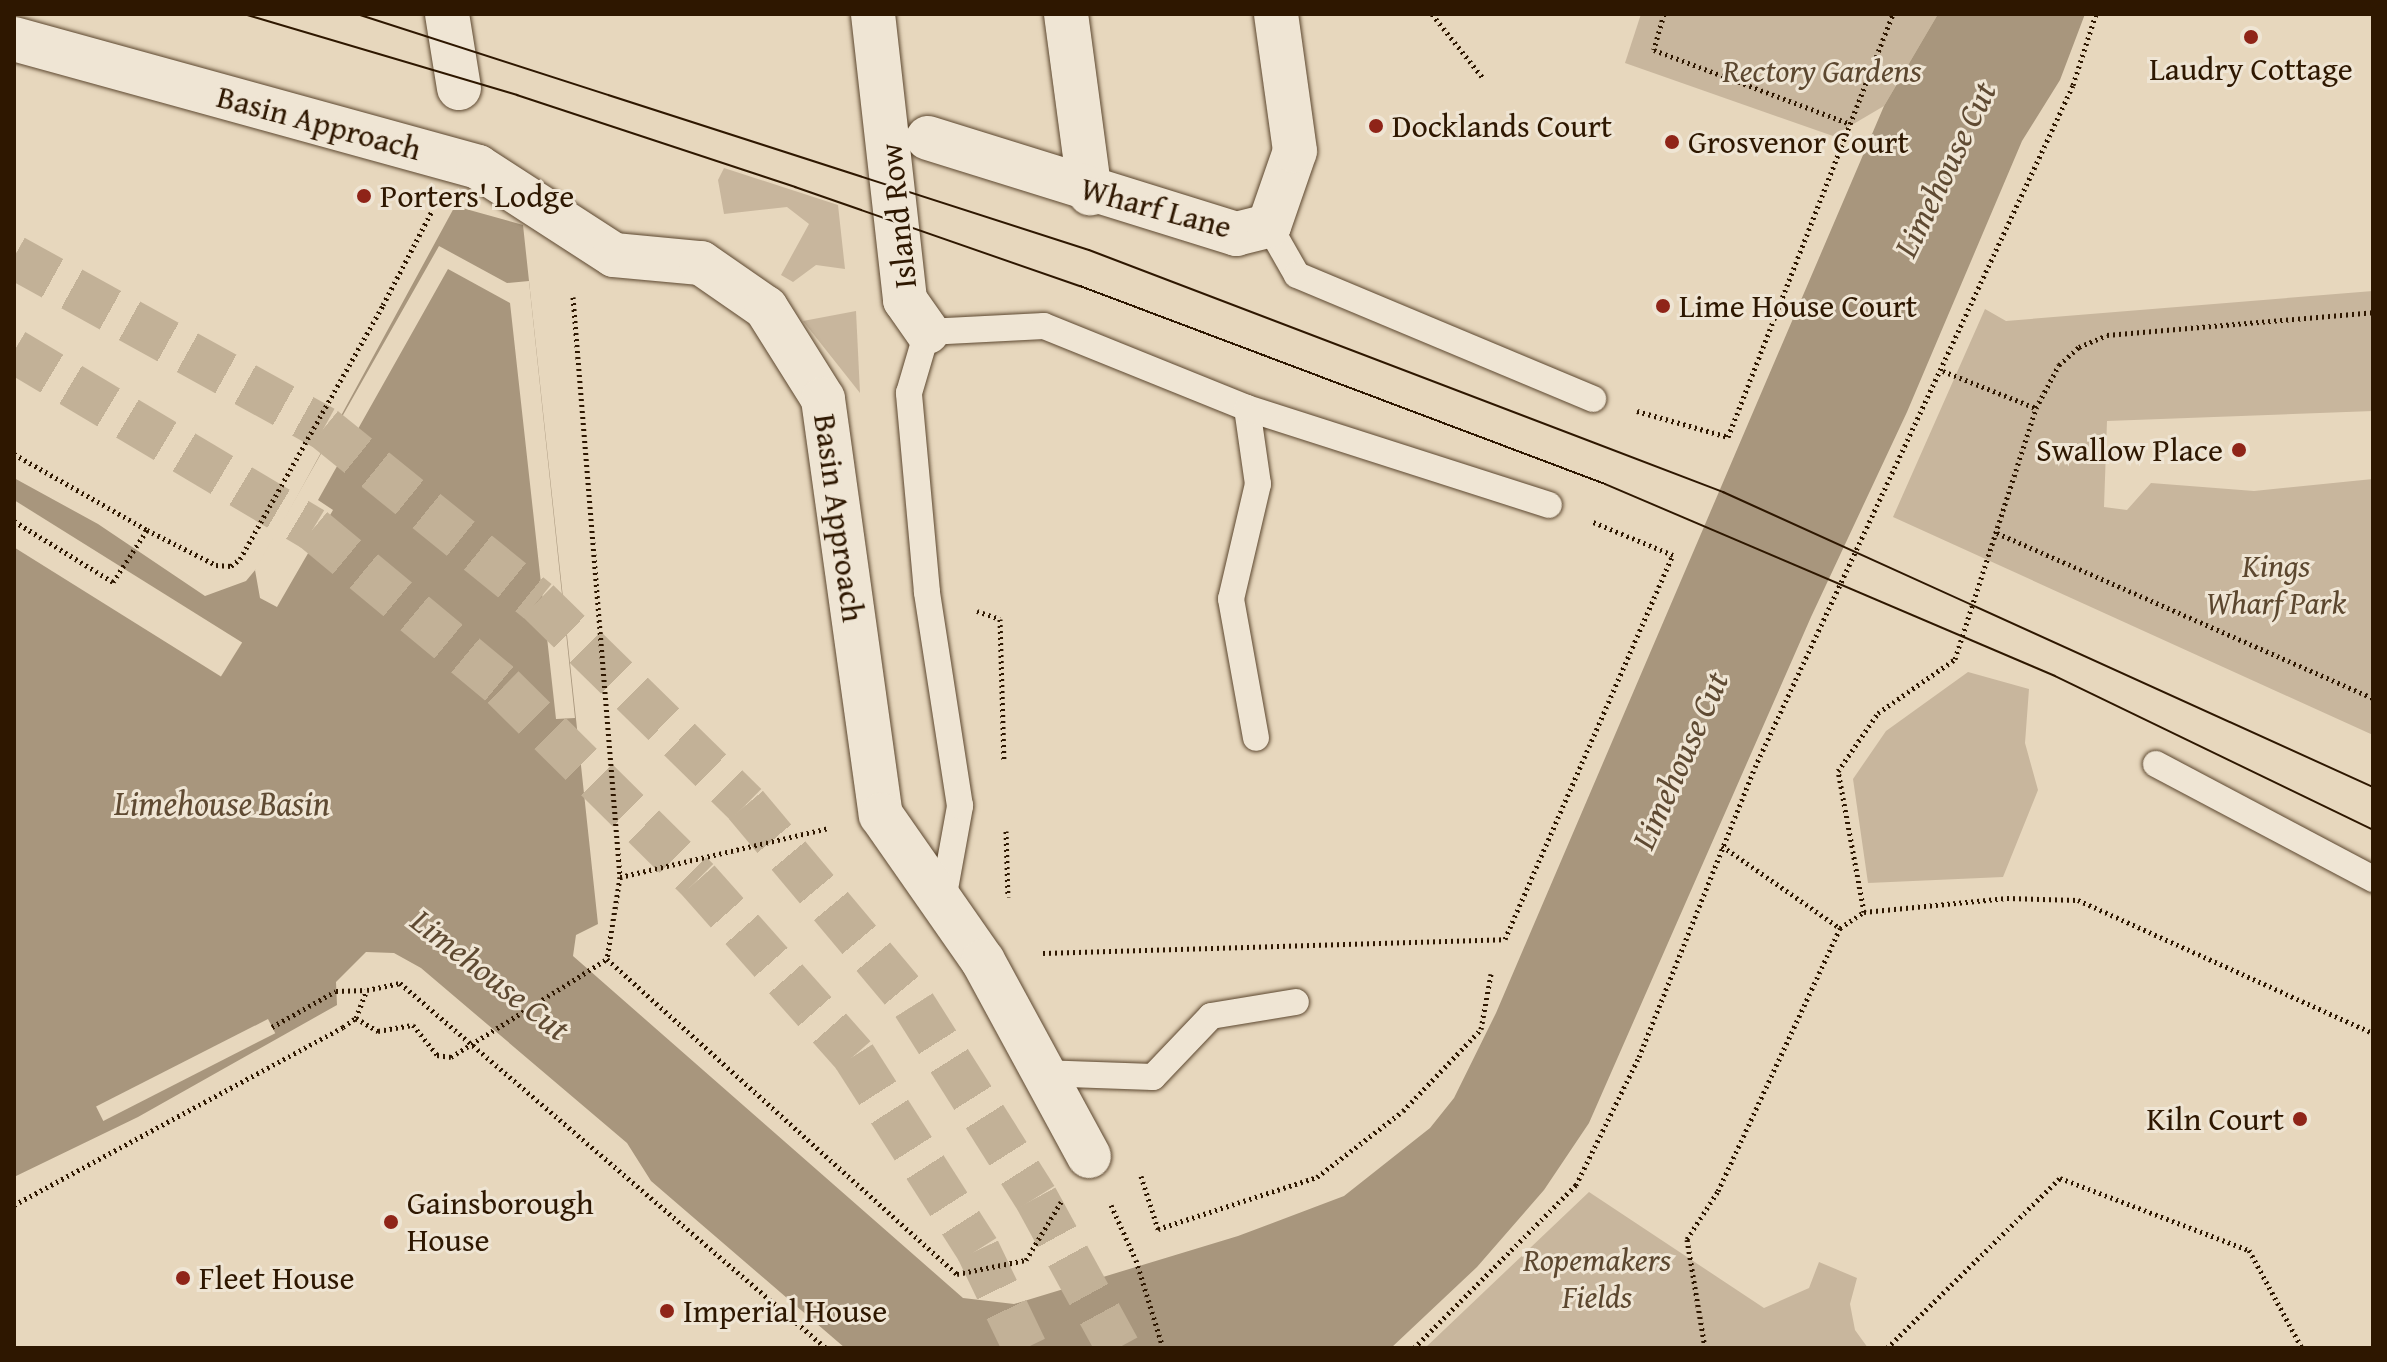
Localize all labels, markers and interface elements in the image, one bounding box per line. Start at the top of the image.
marker: Laudry Cottage [2242,28,2260,46]
place label: Laudry Cottage [2149,50,2353,88]
park label: Rectory Gardens [1722,52,1922,90]
water label: Limehouse Cut [1884,75,2004,263]
street label: Basin Approach [213,77,425,169]
place label: Docklands Court [1392,107,1612,145]
marker: Docklands Court [1367,117,1385,135]
place label: Grosvenor Court [1688,123,1909,161]
marker: Grosvenor Court [1663,133,1681,151]
street label: Island Row [871,142,925,290]
street label: Wharf Lane [1076,169,1236,247]
place label: Porters' Lodge [380,177,574,215]
marker: Porters' Lodge [355,187,373,205]
place label: Lime House Court [1679,287,1917,325]
marker: Lime House Court [1654,297,1672,315]
street label: Basin Approach [805,411,873,625]
place label: Swallow Place [2036,431,2223,469]
marker: Swallow Place [2230,441,2248,459]
park label: Kings Wharf Park [2206,548,2346,623]
water label: Limehouse Cut [1622,665,1736,855]
water label: Limehouse Basin [114,783,330,823]
water label: Limehouse Cut [404,899,578,1049]
place label: Kiln Court [2147,1100,2284,1138]
marker: Kiln Court [2291,1110,2309,1128]
place label: Gainsborough House [407,1185,594,1260]
marker: Gainsborough House [382,1213,400,1231]
park label: Ropemakers Fields [1523,1242,1671,1317]
place label: Fleet House [199,1259,355,1297]
marker: Fleet House [174,1269,192,1287]
place label: Imperial House [683,1292,887,1330]
marker: Imperial House [658,1302,676,1320]

